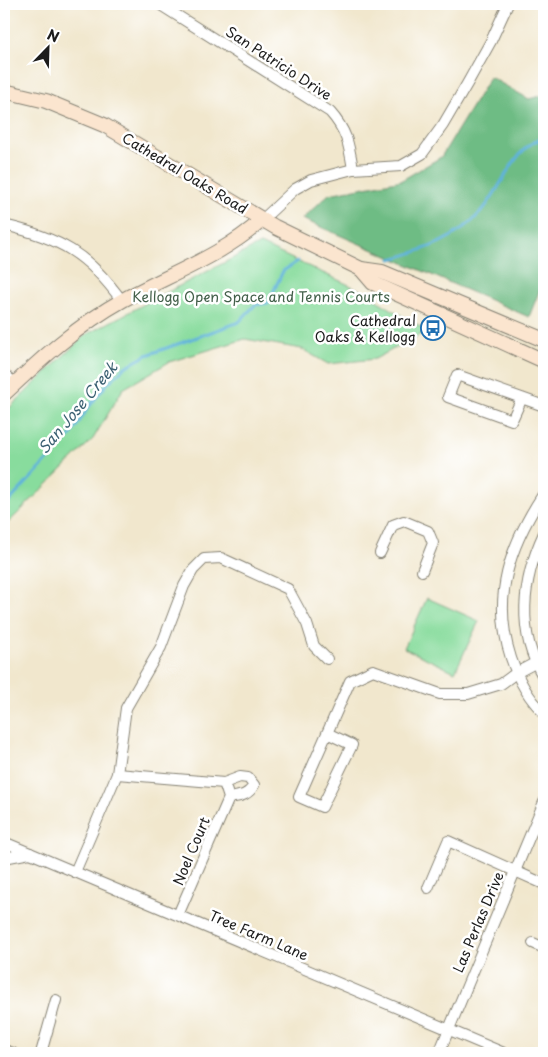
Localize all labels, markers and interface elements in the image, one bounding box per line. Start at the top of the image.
street label: San Patricio Drive [222,21,336,105]
north arrow [22,22,72,72]
text: N [44,24,62,47]
street label: Cathedral Oaks Road [118,127,252,219]
park label: Kellogg Open Space and Tennis Courts [132,286,390,307]
place label: Cathedral Oaks & Kellogg [315,310,416,347]
bus stop icon: Cathedral Oaks & Kellogg [420,315,446,341]
water label: San Jose Creek [32,355,123,458]
street label: Noel Court [167,813,215,888]
street label: Las Perlas Drive [447,868,509,976]
street label: Tree Farm Lane [206,905,312,965]

